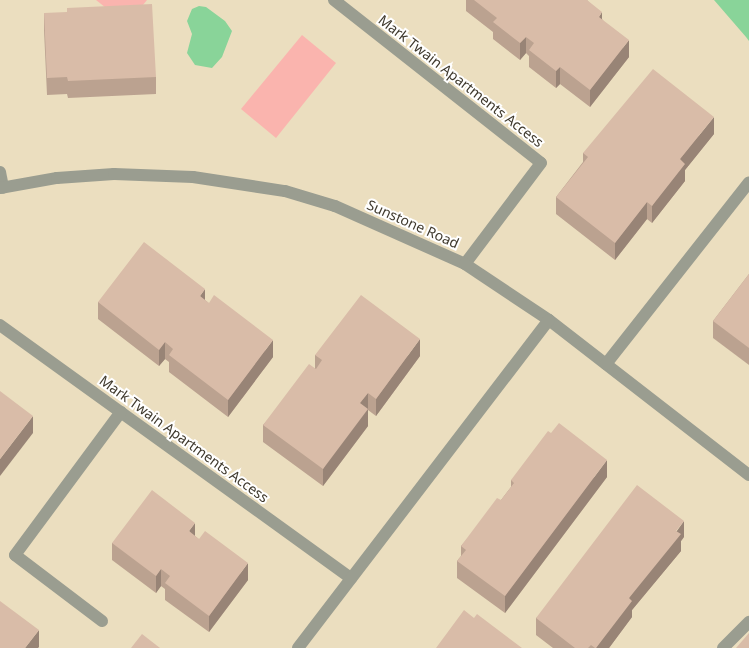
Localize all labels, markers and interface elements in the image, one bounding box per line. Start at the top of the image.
street label: Mark Twain Apartments Access [375,11,547,151]
street label: Sunstone Road [364,196,462,252]
street label: Mark Twain Apartments Access [96,372,272,506]

